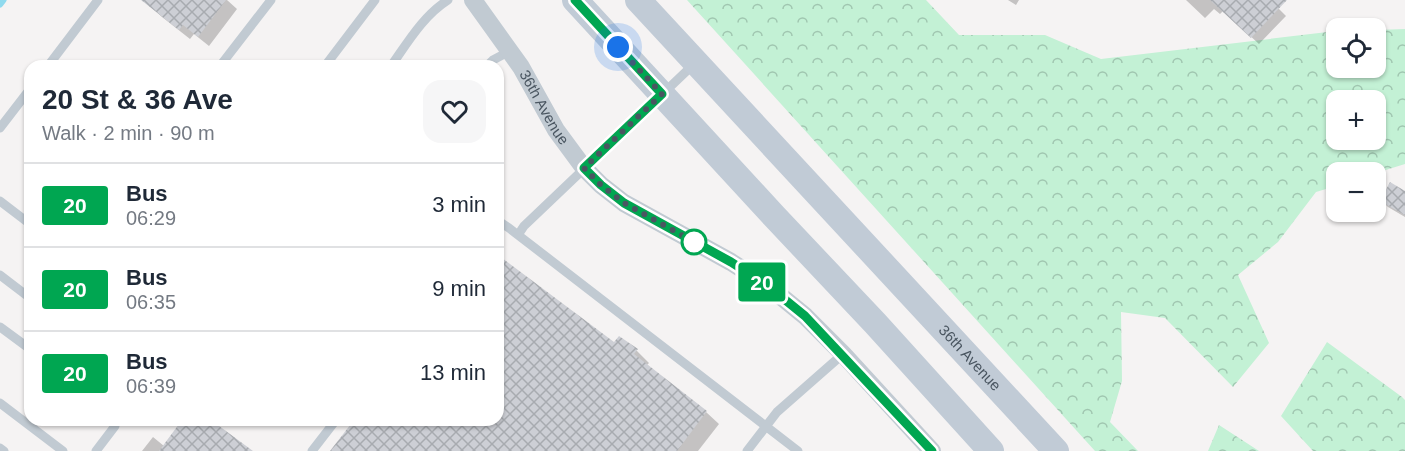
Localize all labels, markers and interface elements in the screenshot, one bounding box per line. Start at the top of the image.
map controls [1326,18,1386,222]
button: locate [1326,18,1386,78]
your location [603,32,633,62]
street label: 36th Avenue [516,67,573,148]
button: heart [423,80,486,143]
text: 20 St & 36 Ave [42,84,233,115]
button: + [1326,90,1386,150]
text: Walk · 2 min · 90 m [42,122,215,144]
button: − [1326,162,1386,222]
text: Bus [126,181,168,206]
text: 3 min [432,192,486,217]
text: 20 [63,194,87,217]
text: 06:29 [126,207,176,229]
unlabelled marker [681,229,707,255]
line badge: 20 [735,262,789,302]
text: Bus [126,265,168,290]
text: 20 [750,271,774,294]
text: 9 min [432,276,486,301]
text: 20 [63,278,87,301]
text: 06:35 [126,291,176,313]
street label: 36th Avenue [936,321,1005,394]
text: Bus [126,349,168,374]
text: 13 min [420,360,486,385]
text: 20 [63,362,87,385]
text: 06:39 [126,375,176,397]

